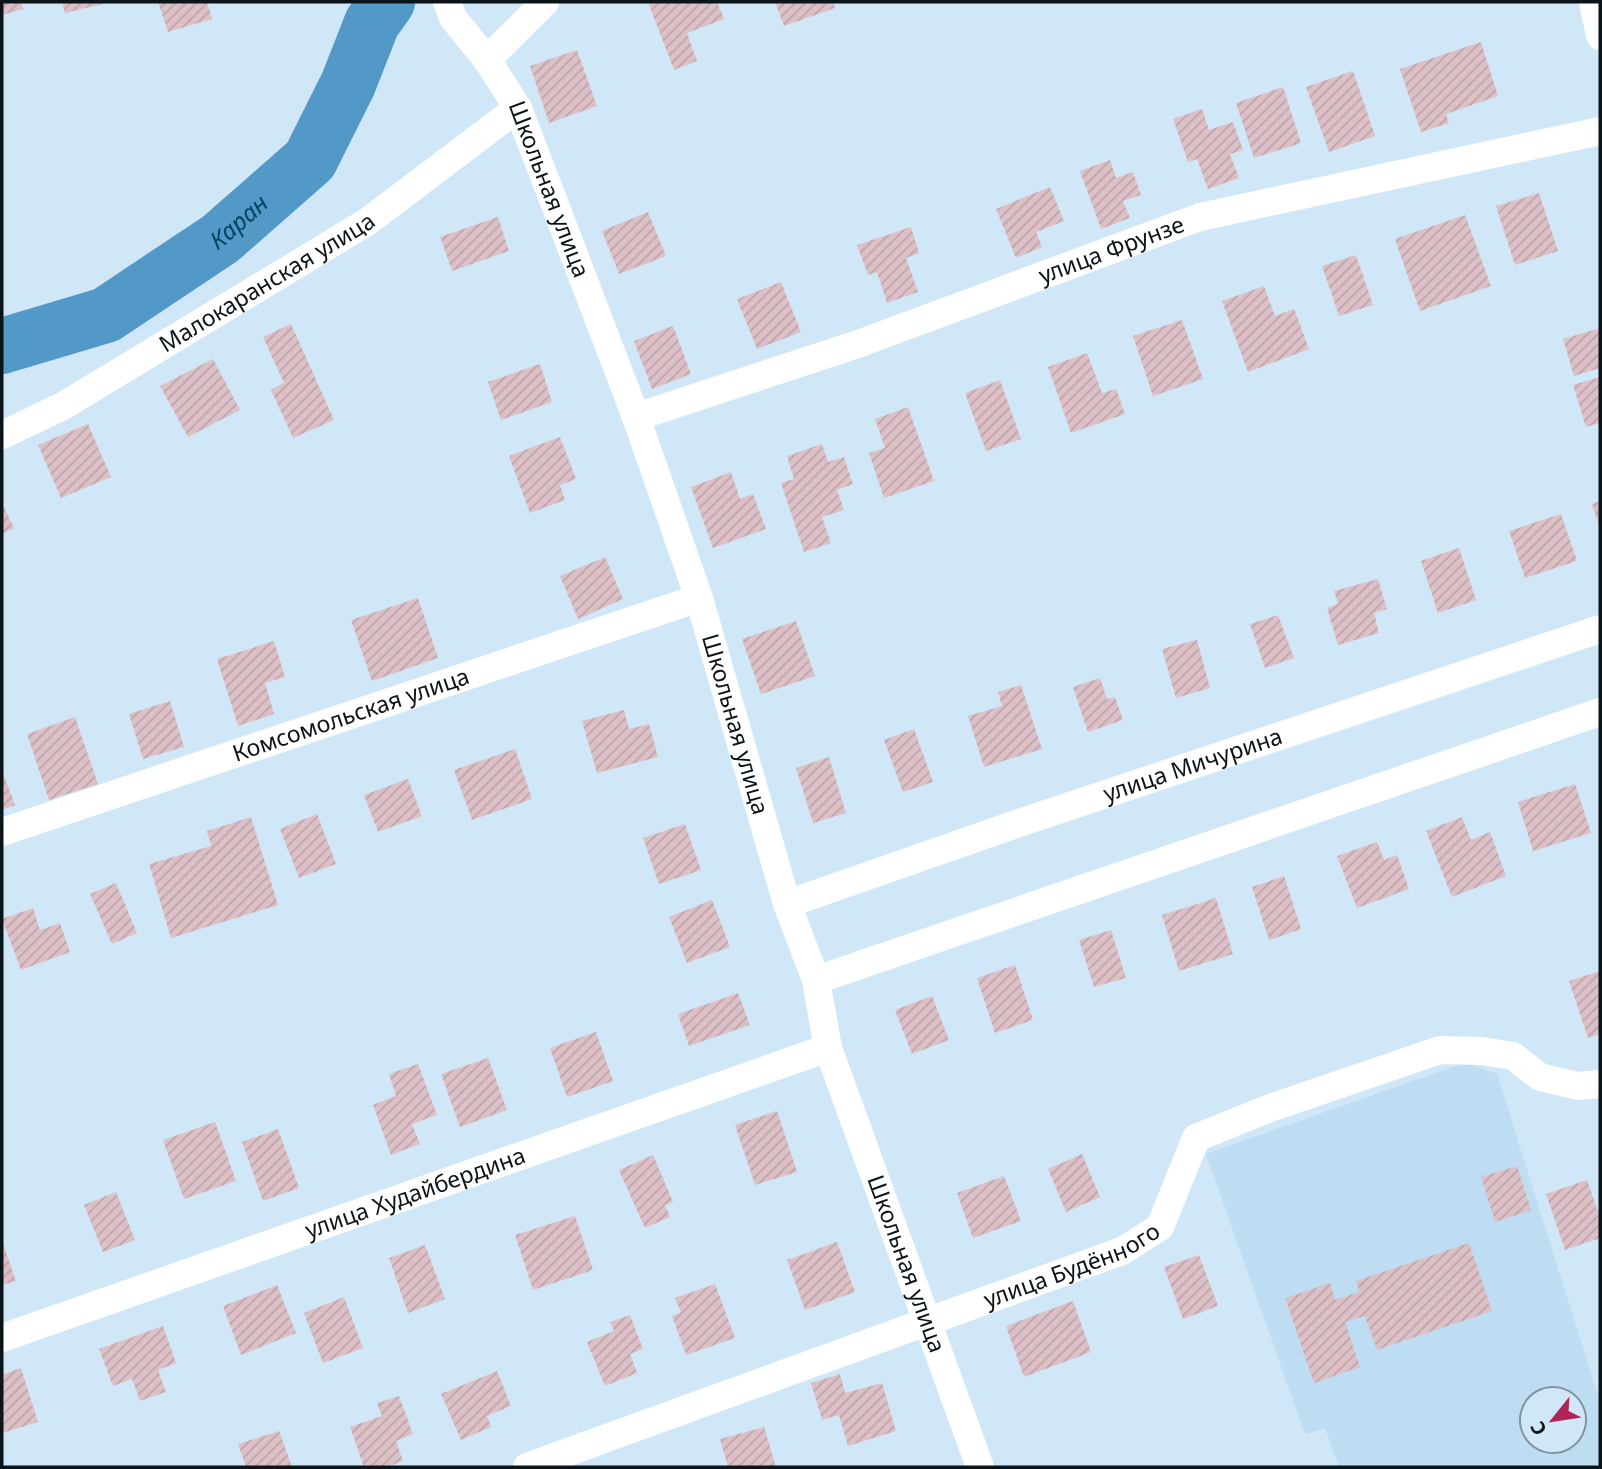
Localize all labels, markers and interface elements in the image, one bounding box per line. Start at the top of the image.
street label: Школьная улица [502,96,598,282]
water label: Каран [203,186,275,256]
street label: Малокаранская улица [153,205,381,359]
street label: улица Фрунзе [1034,207,1188,291]
street label: Школьная улица [695,630,777,818]
street label: Комсомольская улица [228,659,473,769]
street label: улица Мичурина [1099,719,1286,809]
street label: улица Худайбердина [300,1139,529,1245]
street label: Школьная улица [860,1170,954,1357]
street label: улица Будённого [979,1214,1165,1315]
north arrow [1518,1385,1588,1455]
text: С [1524,1417,1553,1440]

